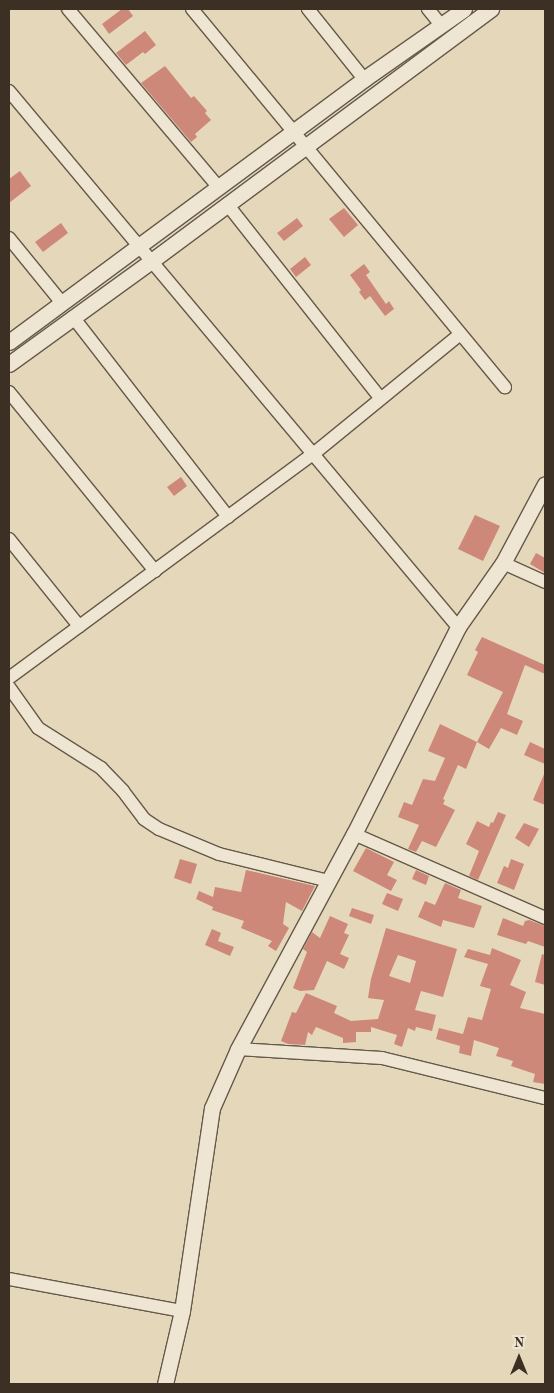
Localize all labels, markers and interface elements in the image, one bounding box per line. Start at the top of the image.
north arrow [494,1333,544,1383]
text: N [514,1336,524,1350]

